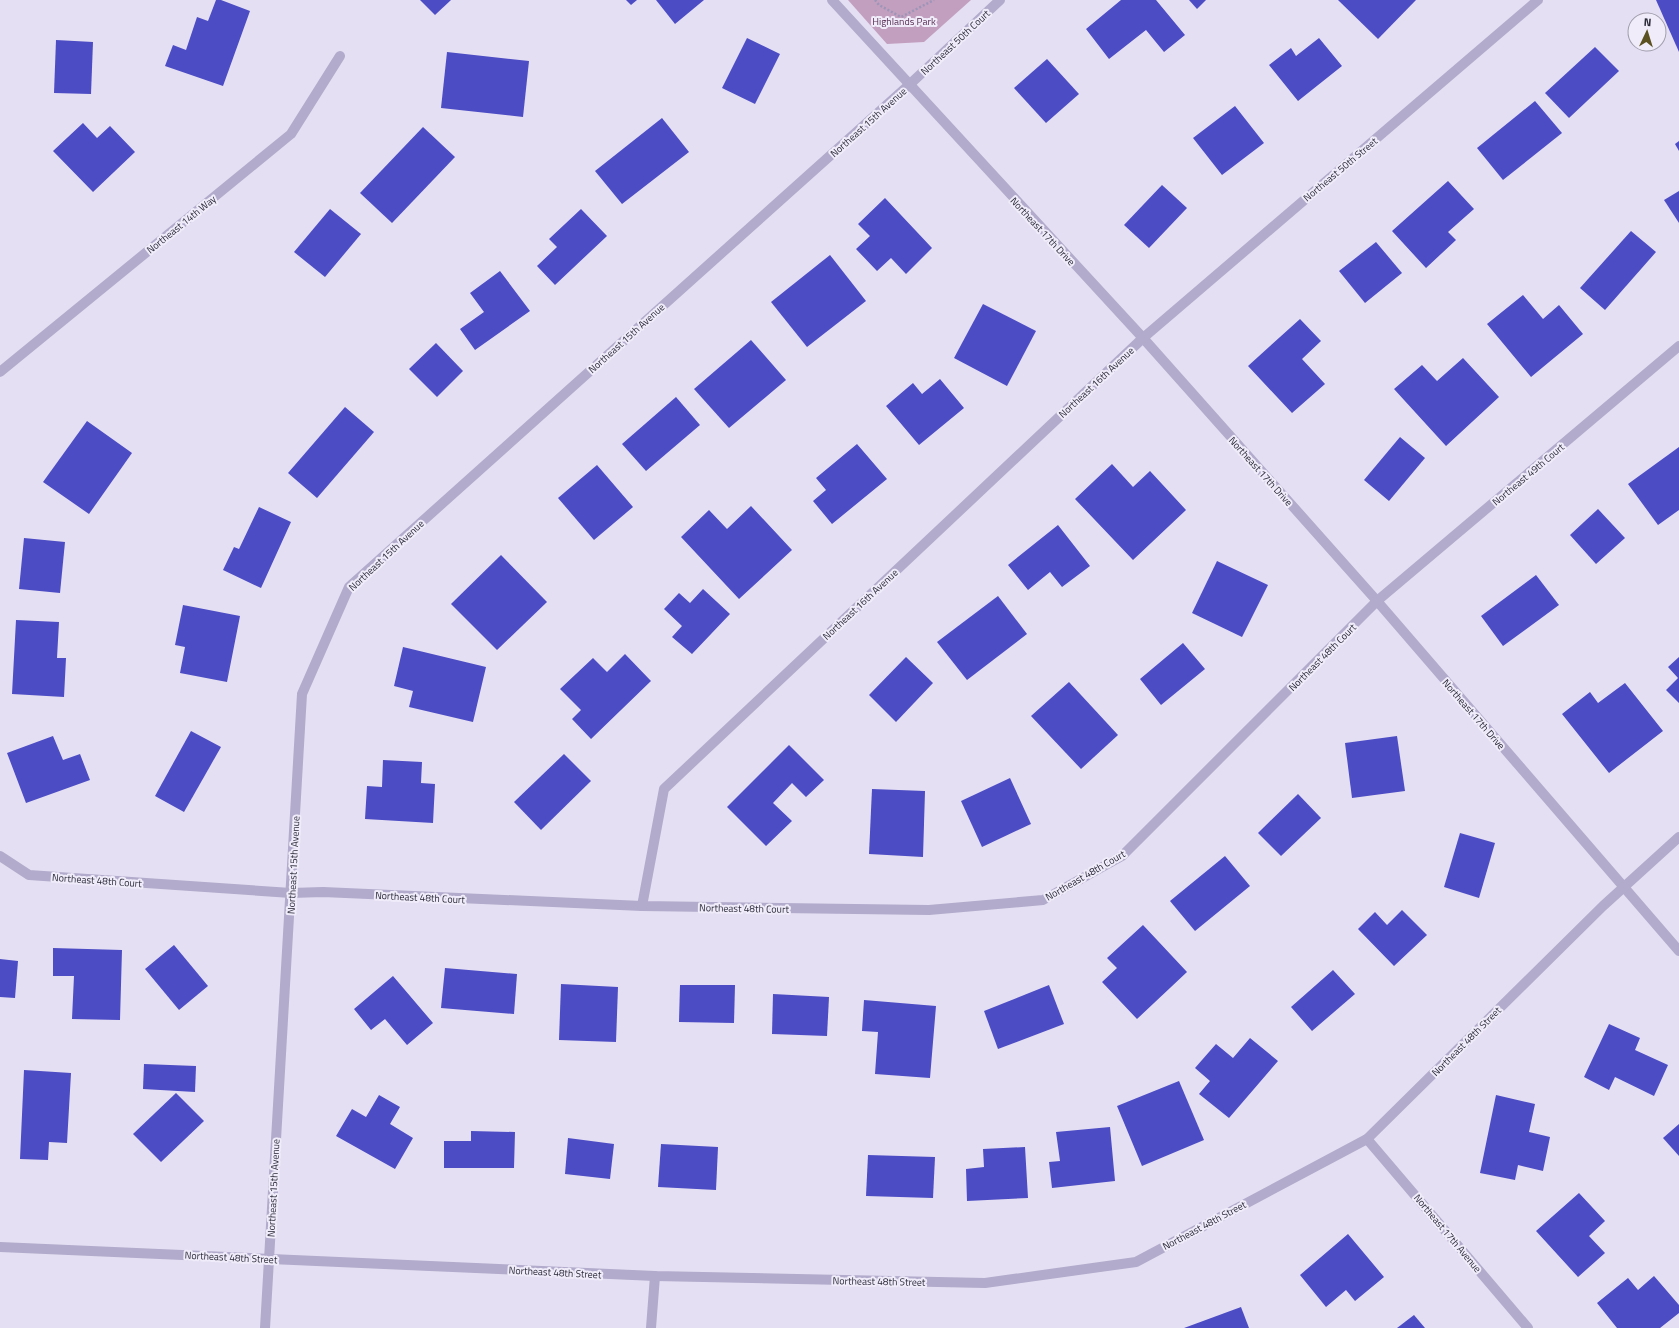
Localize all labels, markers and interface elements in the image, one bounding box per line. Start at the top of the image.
street label: Northeast 50th Court [917,6,994,79]
north arrow [1627,12,1667,52]
park label: Highlands Park [872,14,936,29]
text: N [1643,14,1652,30]
street label: Northeast 15th Avenue [827,84,910,161]
street label: Northeast 50th Street [1300,133,1381,205]
street label: Northeast 14th Way [143,192,219,257]
street label: Northeast 17th Drive [1007,194,1078,269]
street label: Northeast 15th Avenue [585,300,668,377]
street label: Northeast 16th Avenue [1055,343,1137,421]
street label: Northeast 17th Drive [1225,433,1296,509]
street label: Northeast 49th Court [1489,439,1568,509]
street label: Northeast 15th Avenue [345,516,427,594]
street label: Northeast 16th Avenue [819,565,901,643]
street label: Northeast 48th Court [1285,620,1360,694]
street label: Northeast 17th Drive [1439,676,1508,753]
street label: Northeast 15th Avenue [283,816,304,915]
street label: Northeast 48th Court [1043,846,1128,904]
street label: Northeast 48th Court [52,870,143,891]
street label: Northeast 48th Court [375,888,466,907]
street label: Northeast 48th Court [699,900,790,917]
street label: Northeast 48th Street [1428,1003,1505,1079]
street label: Northeast 15th Avenue [263,1139,284,1238]
street label: Northeast 17th Avenue [1410,1191,1485,1276]
street label: Northeast 48th Street [1160,1197,1249,1254]
street label: Northeast 48th Street [184,1248,278,1267]
street label: Northeast 48th Street [508,1263,602,1282]
street label: Northeast 48th Street [832,1273,926,1290]

